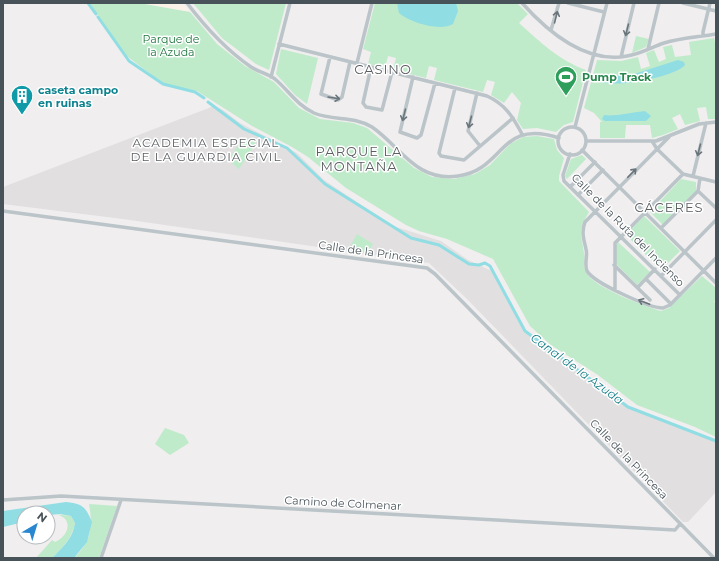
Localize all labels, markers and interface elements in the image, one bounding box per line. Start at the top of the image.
one-way arrow [552,10,560,23]
one-way arrow [623,23,631,36]
park label: Parque de la Azuda [143,32,200,59]
district label: CASINO [354,61,412,77]
sports icon: Pump Track [553,64,579,97]
place label: Pump Track [582,70,652,84]
building icon: caseta campo en ruinas [9,83,35,116]
place label: caseta campo en ruinas [38,83,118,110]
one-way arrow [327,94,340,102]
one-way arrow [399,108,407,121]
one-way arrow [465,115,473,128]
district label: ACADEMIA ESPECIAL DE LA GUARDIA CIVIL [131,135,281,164]
district label: PARQUE LA MONTAÑA [316,143,402,174]
one-way arrow [695,143,703,156]
one-way arrow [628,168,637,178]
street label: Calle de la Ruta del Incienso [569,171,687,289]
district label: CÁCERES [634,199,704,215]
street label: Calle de la Princesa [318,238,424,266]
one-way arrow [638,298,650,306]
water label: Canal de la Azuda [528,330,627,407]
street label: Calle de la Princesa [587,416,671,502]
street label: Camino de Colmenar [284,493,402,513]
north arrow [16,505,56,545]
text: N [34,509,50,525]

